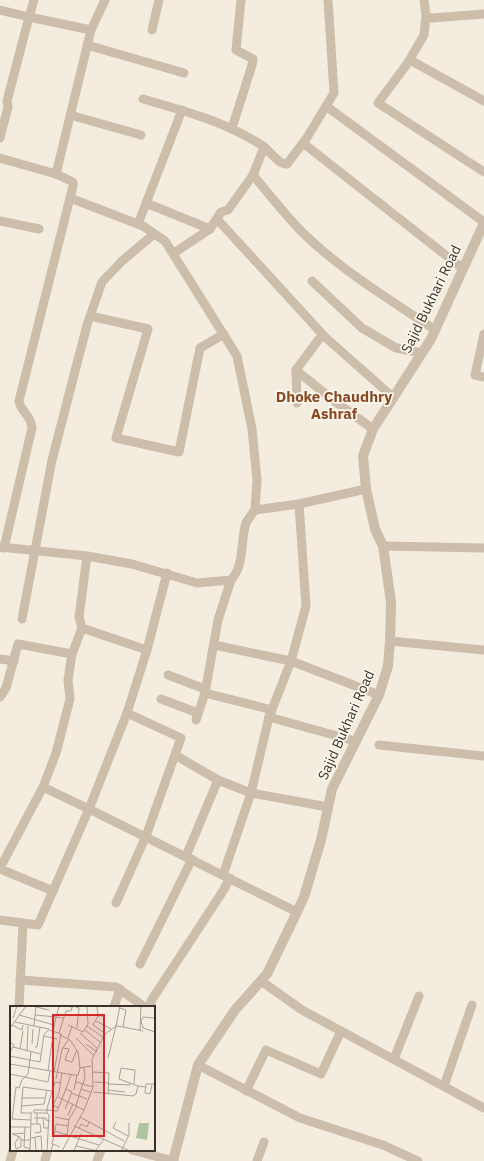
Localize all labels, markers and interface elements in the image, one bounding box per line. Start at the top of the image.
street label: Sajid Bukhari Road [397,242,465,356]
district label: Dhoke Chaudhry Ashraf [276,387,392,423]
street label: Sajid Bukhari Road [314,667,378,783]
inset map [10,1006,155,1151]

